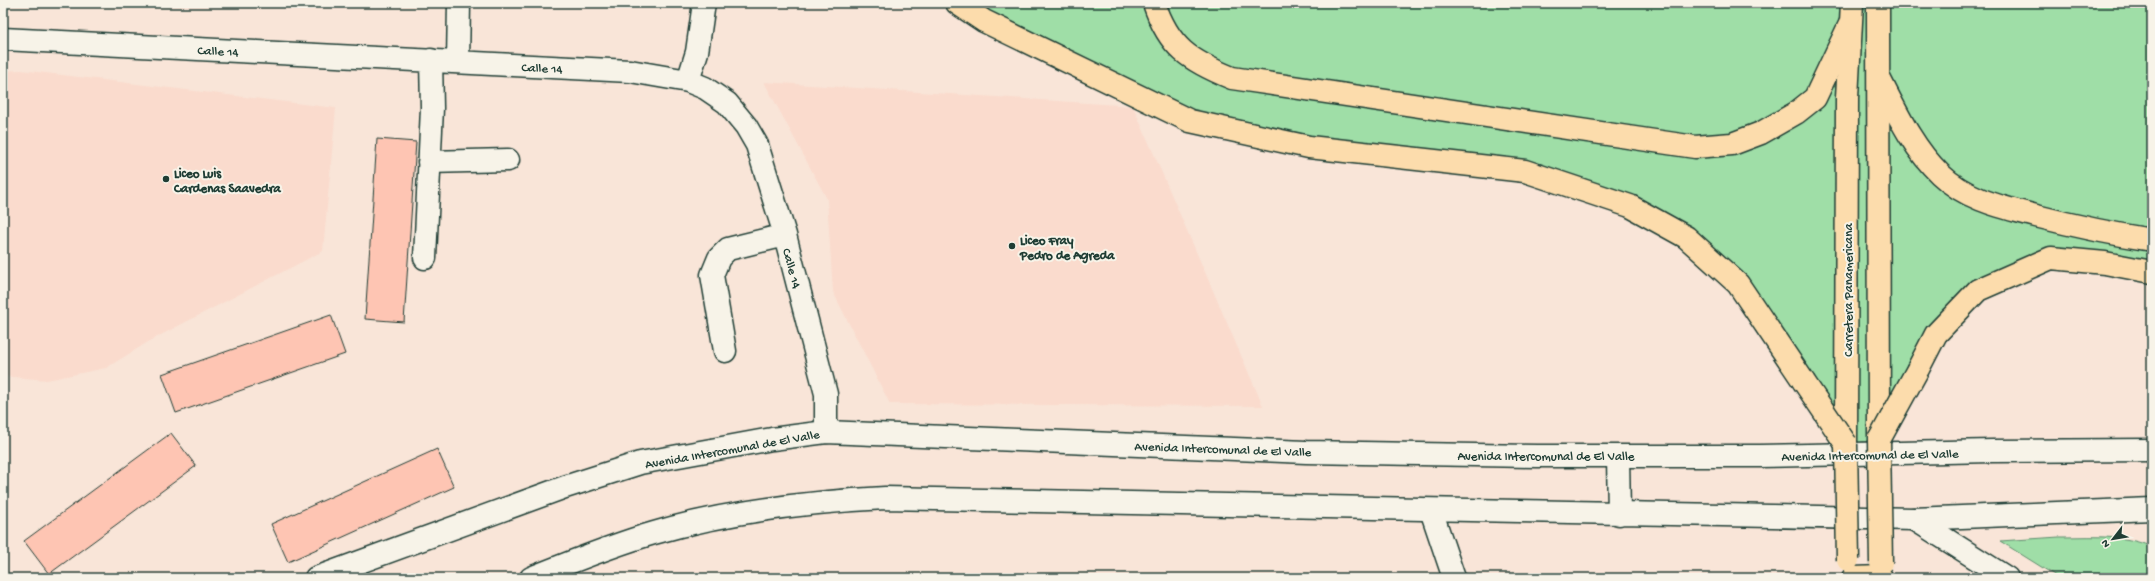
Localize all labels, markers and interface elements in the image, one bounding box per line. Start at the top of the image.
street label: Calle 14 [197,44,239,61]
street label: Calle 14 [521,61,563,78]
place label: Liceo Luis Cardenas Saavedra [173,167,282,197]
marker: Liceo Luis Cardenas Saavedra [161,174,171,184]
street label: Carretera Panamericana [1842,223,1857,357]
place label: Liceo Fray Pedro de Agreda [1019,234,1115,264]
marker: Liceo Fray Pedro de Agreda [1007,241,1017,251]
street label: Calle 14 [778,247,803,290]
street label: Avenida Intercomunal de El Valle [644,428,821,473]
street label: Avenida Intercomunal de El Valle [1134,440,1312,461]
street label: Avenida Intercomunal de El Valle [1781,447,1959,466]
street label: Avenida Intercomunal de El Valle [1457,450,1635,465]
north arrow [2093,519,2133,559]
text: N [2099,537,2113,549]

